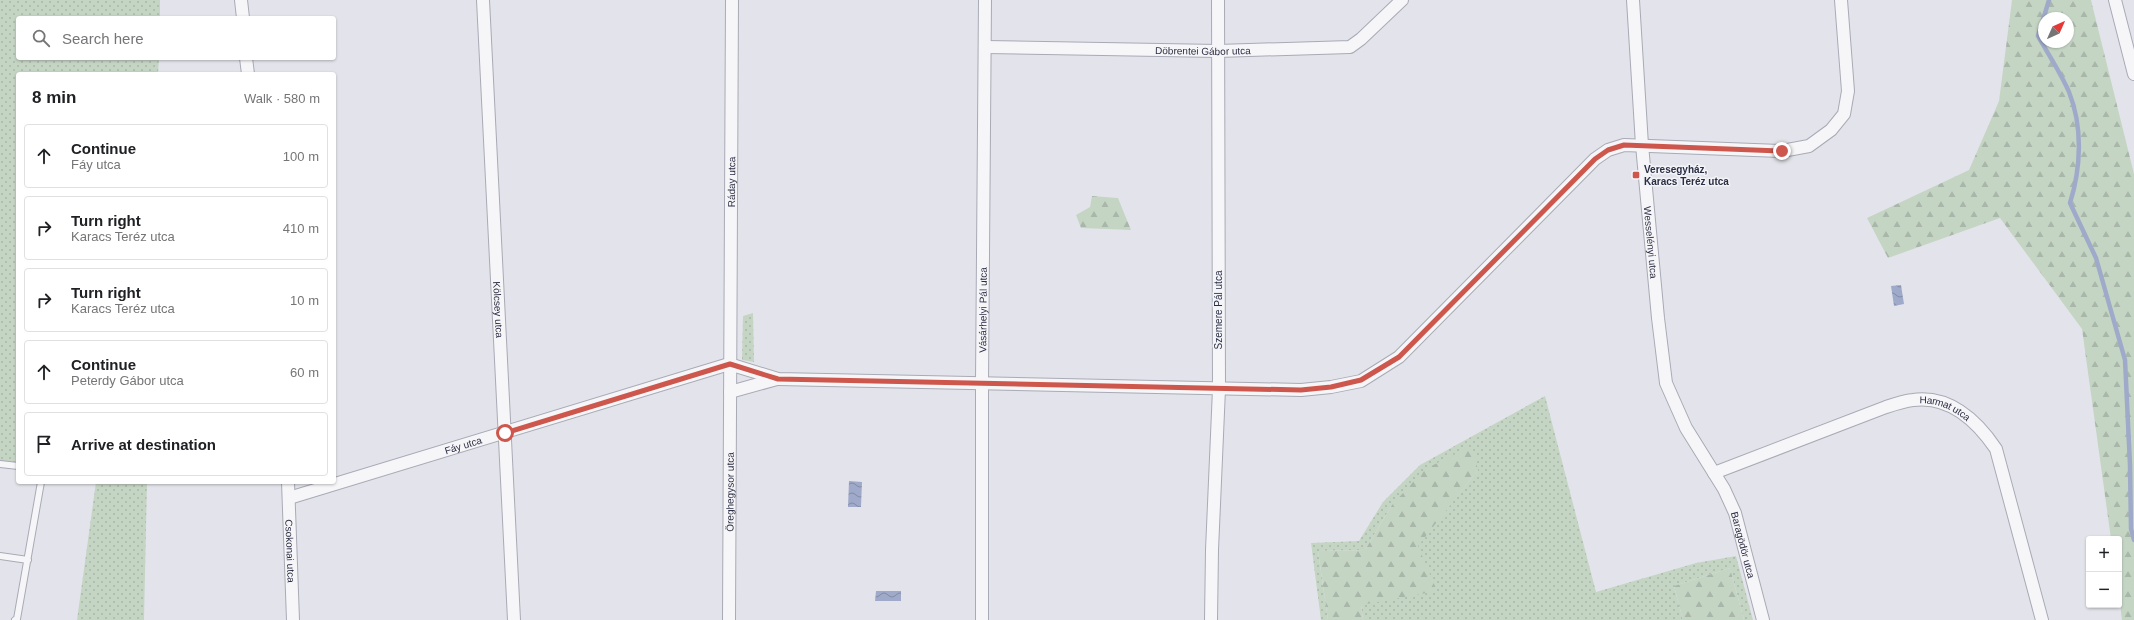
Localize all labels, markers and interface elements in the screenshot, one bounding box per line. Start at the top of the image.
north arrow [2038,12,2074,48]
search box [16,16,336,60]
icon: search [30,27,52,49]
text: Search here [62,30,144,47]
street label: Döbrentei Gábor utca [1155,45,1251,57]
text: 8 min [32,88,76,107]
text: Walk · 580 m [244,91,320,106]
text: Continue [71,140,136,157]
route end [1773,142,1791,160]
icon: ahead [33,145,55,167]
text: 100 m [283,149,319,164]
street label: Ráday utca [726,156,737,207]
text: Fáy utca [71,157,121,172]
place label: Veresegyház, Karacs Teréz utca [1644,164,1729,187]
marker: Veresegyház, Karacs Teréz utca [1631,170,1641,180]
street label: Wesselényi utca [1642,206,1659,279]
text: Turn right [71,212,141,229]
icon: right [33,217,55,239]
text: 410 m [283,221,319,236]
text: Karacs Teréz utca [71,229,175,244]
street label: Vásárhelyi Pál utca [977,267,989,353]
street label: Szemere Pál utca [1213,270,1224,349]
street label: Kölcsey utca [491,281,505,339]
text: Turn right [71,284,141,301]
icon: right [33,289,55,311]
text: 10 m [290,293,319,308]
text: Karacs Teréz utca [71,301,175,316]
text: Continue [71,356,136,373]
icon: ahead [33,361,55,383]
text: 60 m [290,365,319,380]
text: Peterdy Gábor utca [71,373,184,388]
street label: Harmat utca [1920,394,1973,423]
route start [496,424,514,442]
icon: arrive [33,433,55,455]
street label: Fáy utca [443,434,484,456]
text: Arrive at destination [71,436,216,453]
street label: Öreghegysor utca [724,452,736,532]
street label: Baragödör utca [1729,511,1757,580]
street label: Csokonai utca [283,519,297,583]
map controls [2086,536,2122,608]
button: + [2086,536,2122,572]
button: − [2086,572,2122,608]

